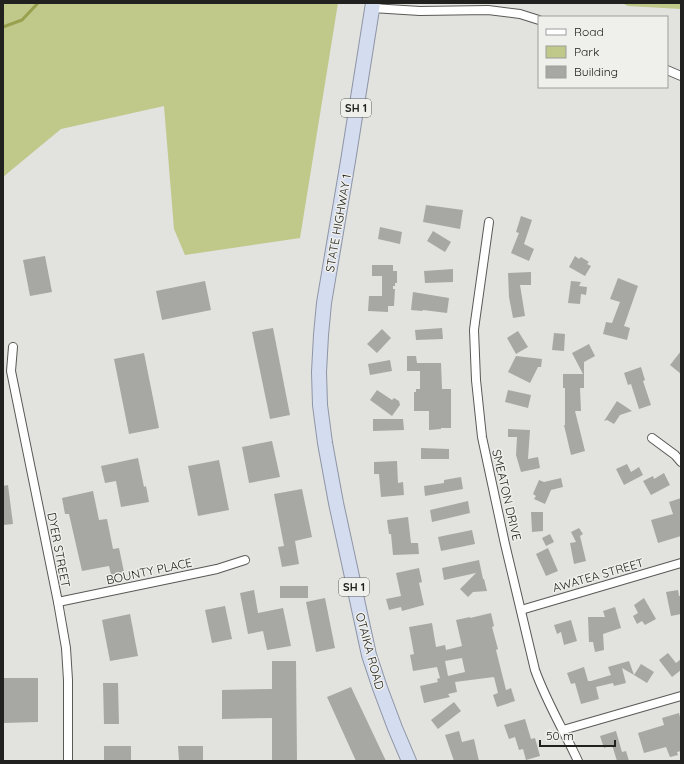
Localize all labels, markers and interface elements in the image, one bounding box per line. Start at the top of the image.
legend [538,16,668,88]
text: Road [574,24,604,39]
text: Park [574,44,599,59]
text: Building [574,64,618,79]
road number: SH 1 [341,99,371,117]
street label: STATE HIGHWAY 1 [322,173,354,273]
street label: SMEATON DRIVE [489,448,525,542]
street label: DYER STREET [44,511,74,589]
street label: BOUNTY PLACE [105,555,194,587]
street label: AWATEA STREET [551,555,645,595]
road number: SH 1 [339,578,369,596]
street label: OTAIKA ROAD [353,611,388,691]
scale bar [540,722,615,748]
text: 50 m [546,728,574,743]

